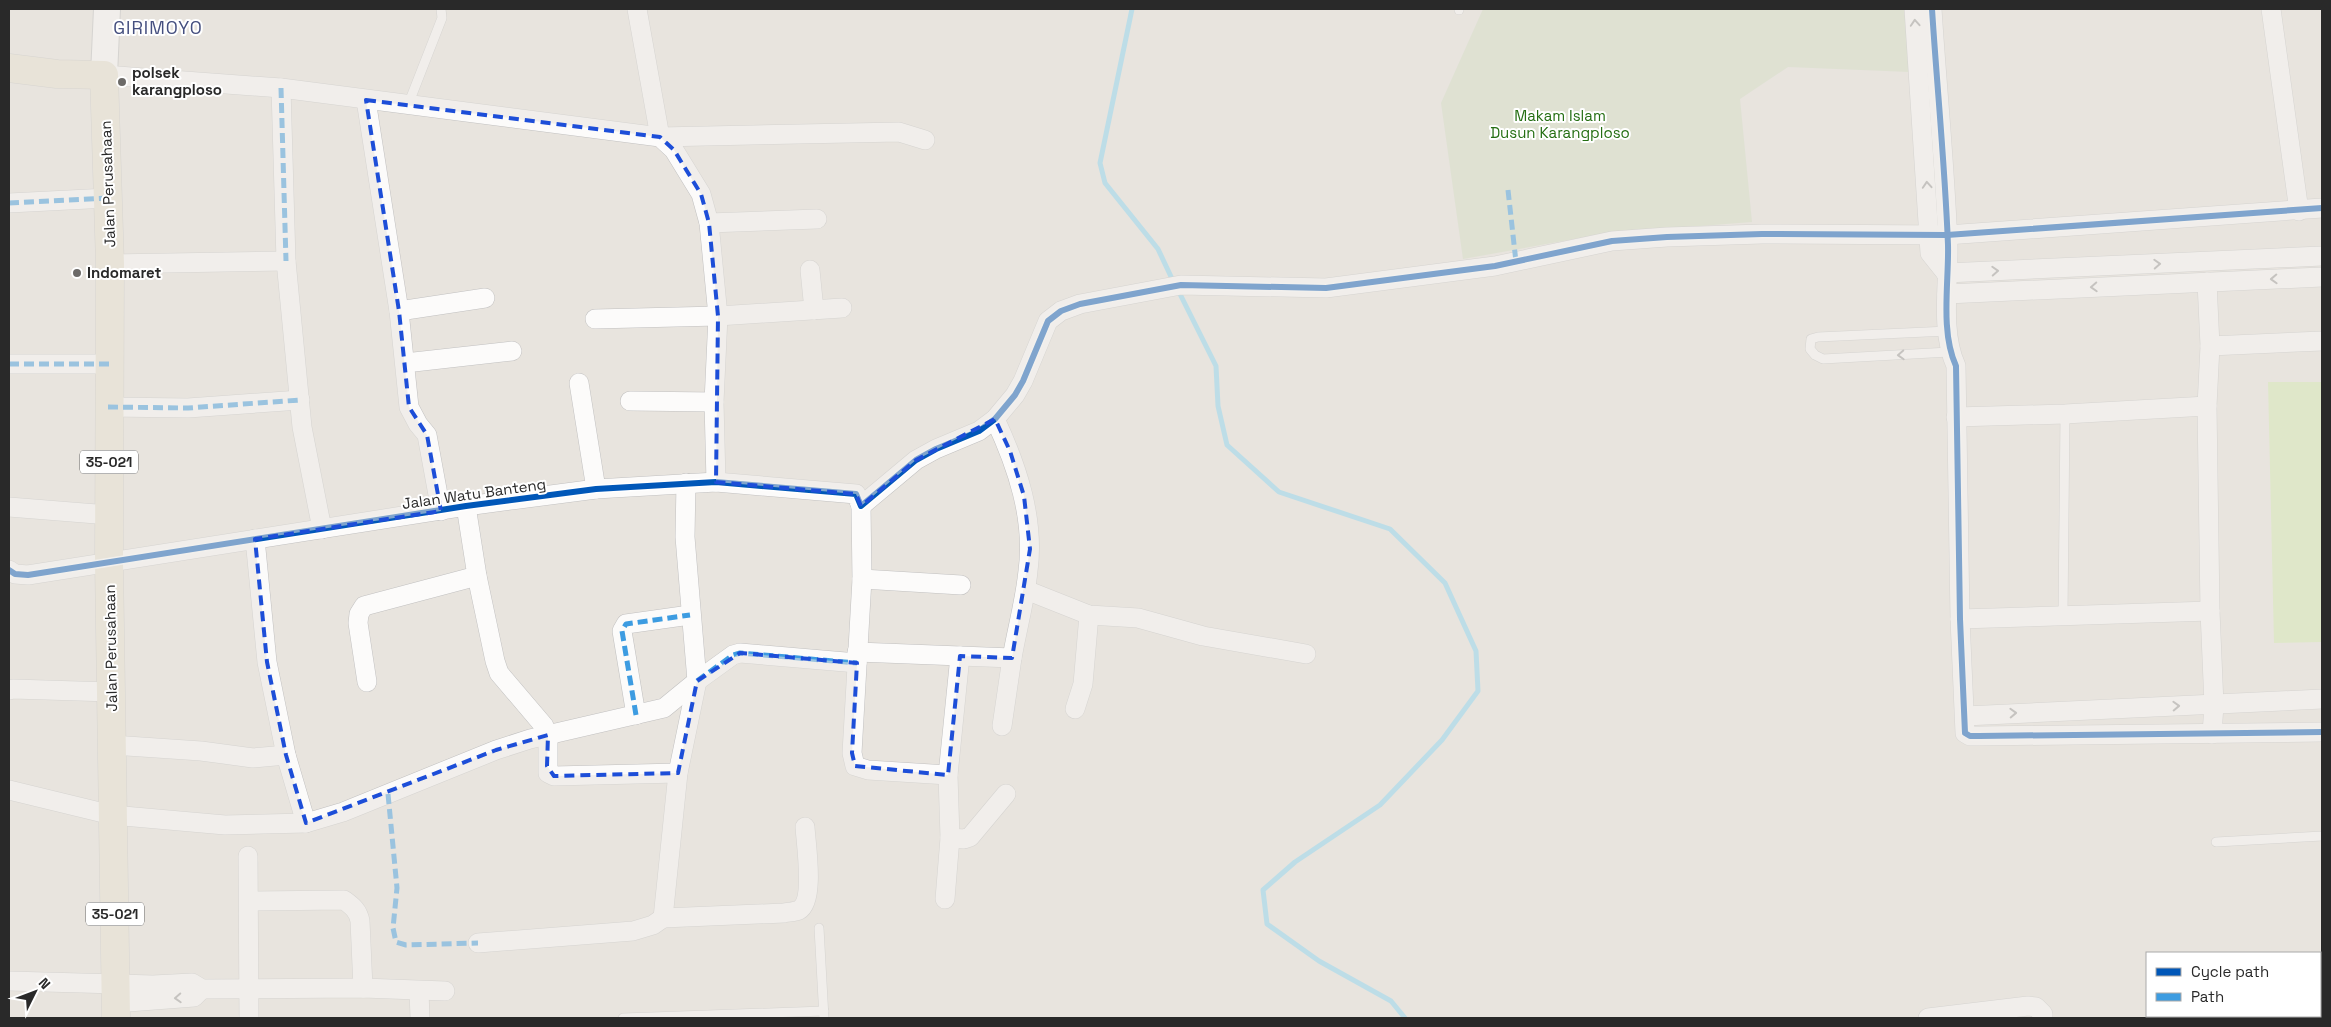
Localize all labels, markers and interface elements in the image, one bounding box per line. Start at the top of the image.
district label: GIRIMOYO [113,16,203,39]
one-way arrow [1910,19,1921,27]
place label: polsek karangploso [132,63,222,99]
marker: polsek karangploso [116,76,128,88]
park label: Makam Islam Dusun Karangploso [1490,106,1630,142]
street label: Jalan Perusahaan [96,120,119,248]
one-way arrow [1921,181,1932,189]
one-way arrow [2153,258,2161,269]
place label: Indomaret [87,263,162,282]
one-way arrow [1991,266,1999,276]
marker: Indomaret [71,267,83,279]
one-way arrow [2269,273,2277,284]
one-way arrow [2089,282,2097,292]
one-way arrow [1896,350,1904,361]
road number: 35-021 [80,451,138,474]
street label: Jalan Watu Banteng [401,474,547,513]
street label: Jalan Perusahaan [100,584,121,712]
one-way arrow [2172,701,2180,712]
one-way arrow [2010,708,2018,719]
road number: 35-021 [86,902,144,926]
legend [2146,952,2321,1017]
text: Cycle path [2191,962,2269,981]
north arrow [10,967,60,1017]
text: N [35,974,54,993]
text: Path [2191,987,2224,1006]
one-way arrow [174,993,182,1004]

